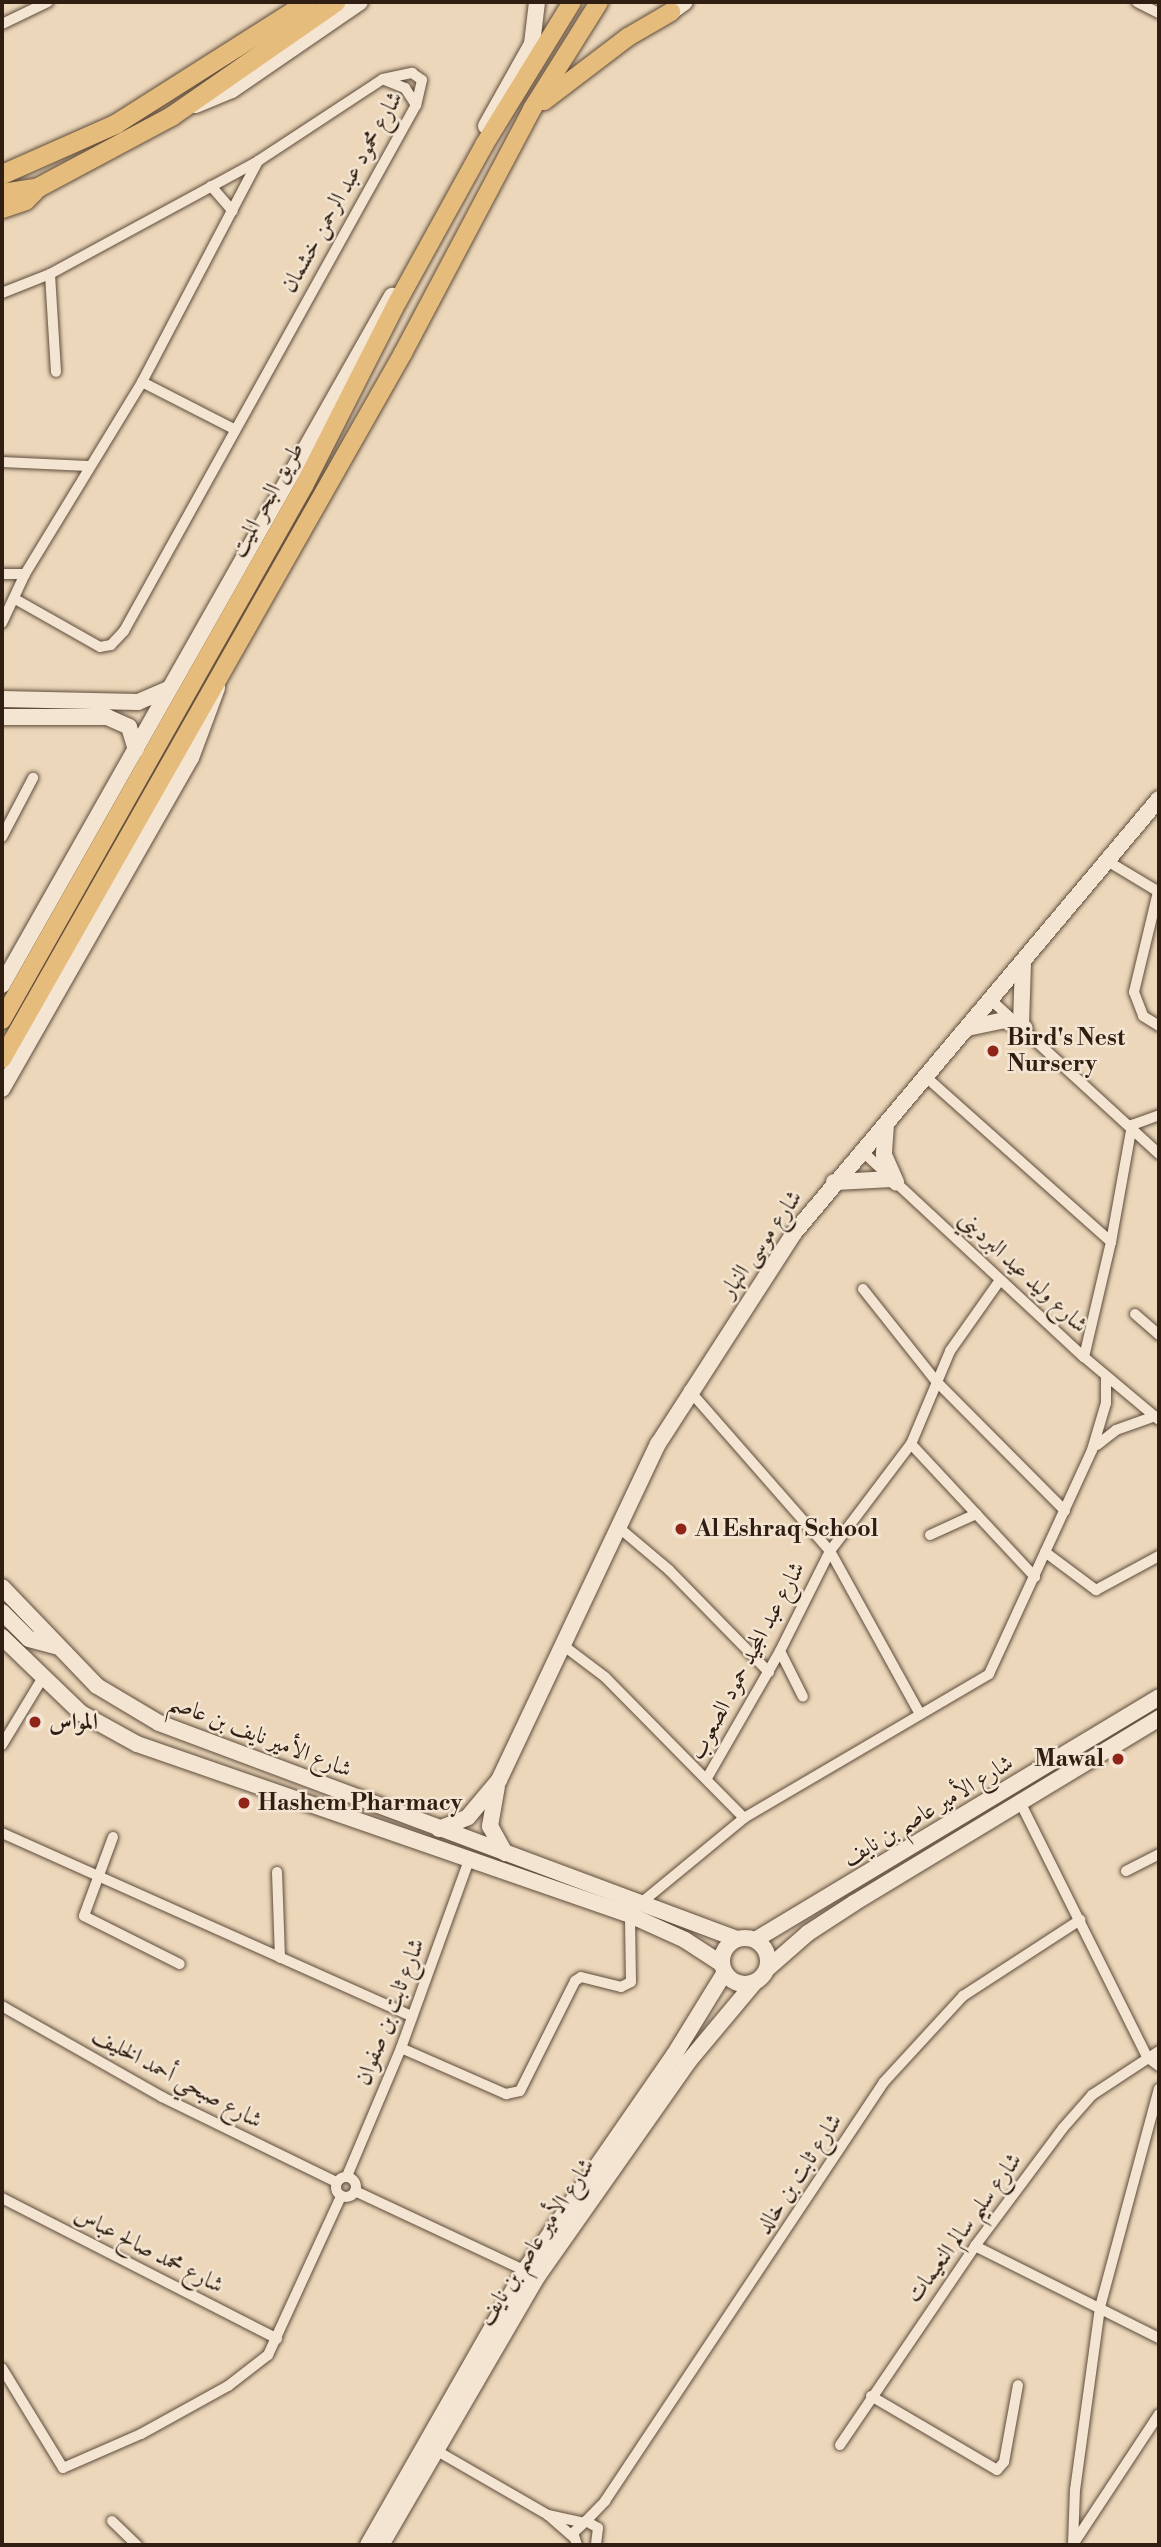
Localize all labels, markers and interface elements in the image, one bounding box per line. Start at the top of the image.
street label: شارع محمود عبد الرحمن خشمان [275,86,409,298]
street label: طريق البحر الميت [224,438,310,562]
place label: Bird's Nest Nursery [1007,1024,1125,1078]
marker: Bird's Nest Nursery [985,1043,1001,1059]
street label: شارع موسى النهار [714,1185,808,1303]
street label: شارع وليد عيد البرديني [953,1205,1093,1339]
place label: Al Eshraq School [695,1515,878,1543]
marker: Al Eshraq School [673,1521,689,1537]
street label: شارع عبد المجيد حمود الصعوب [683,1557,811,1765]
street label: شارع الأمير نايف بن عاصم [164,1688,356,1784]
place label: المواس [49,1708,98,1736]
marker: المواس [27,1714,43,1730]
place label: Mawal [1034,1745,1104,1773]
street label: شارع الأمير عاصم بن نايف [838,1749,1018,1873]
marker: Mawal [1110,1751,1126,1767]
place label: Hashem Pharmacy [258,1789,462,1817]
marker: Hashem Pharmacy [236,1795,252,1811]
street label: شارع ثابت بن صفوان [349,1935,431,2089]
street label: شارع صبحي أحمد الخليف [87,2021,267,2135]
street label: شارع ثابت بن خالد [750,2109,848,2239]
street label: شارع سليم سالم النعيمات [900,2147,1028,2309]
street label: شارع الأمير عاصم بن نايف [472,2153,600,2331]
street label: شارع محمد صالح عباس [70,2201,228,2299]

